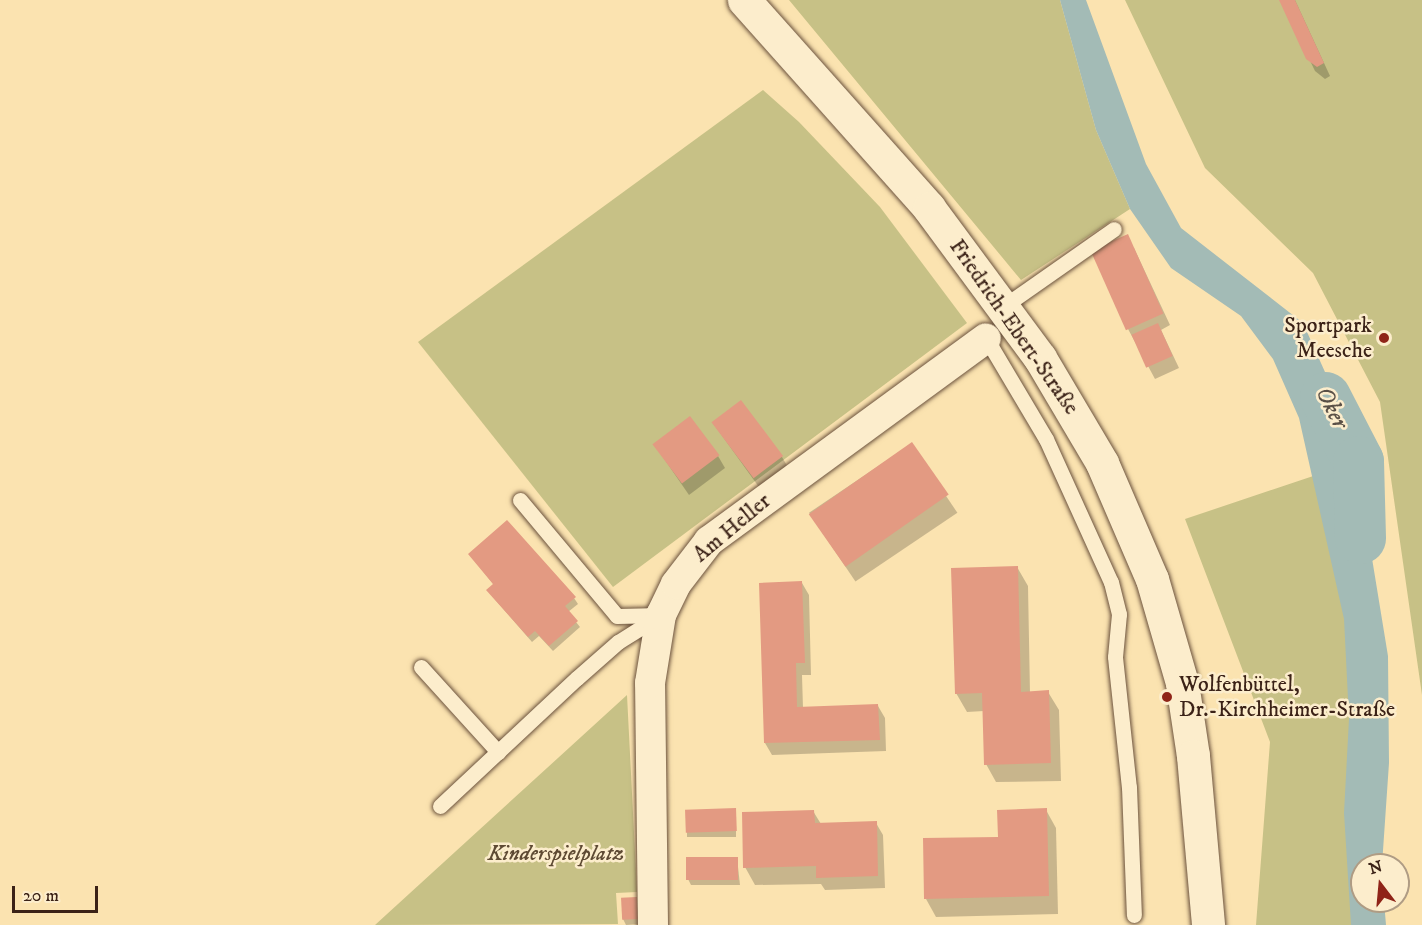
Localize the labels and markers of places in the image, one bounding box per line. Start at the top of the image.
place label: Sportpark Meesche [1284,312,1372,364]
marker: Sportpark Meesche [1377,331,1391,345]
place label: Wolfenbüttel, Dr.-Kirchheimer-Straße [1179,671,1395,722]
marker: Wolfenbüttel, Dr.-Kirchheimer-Straße [1160,690,1174,704]

